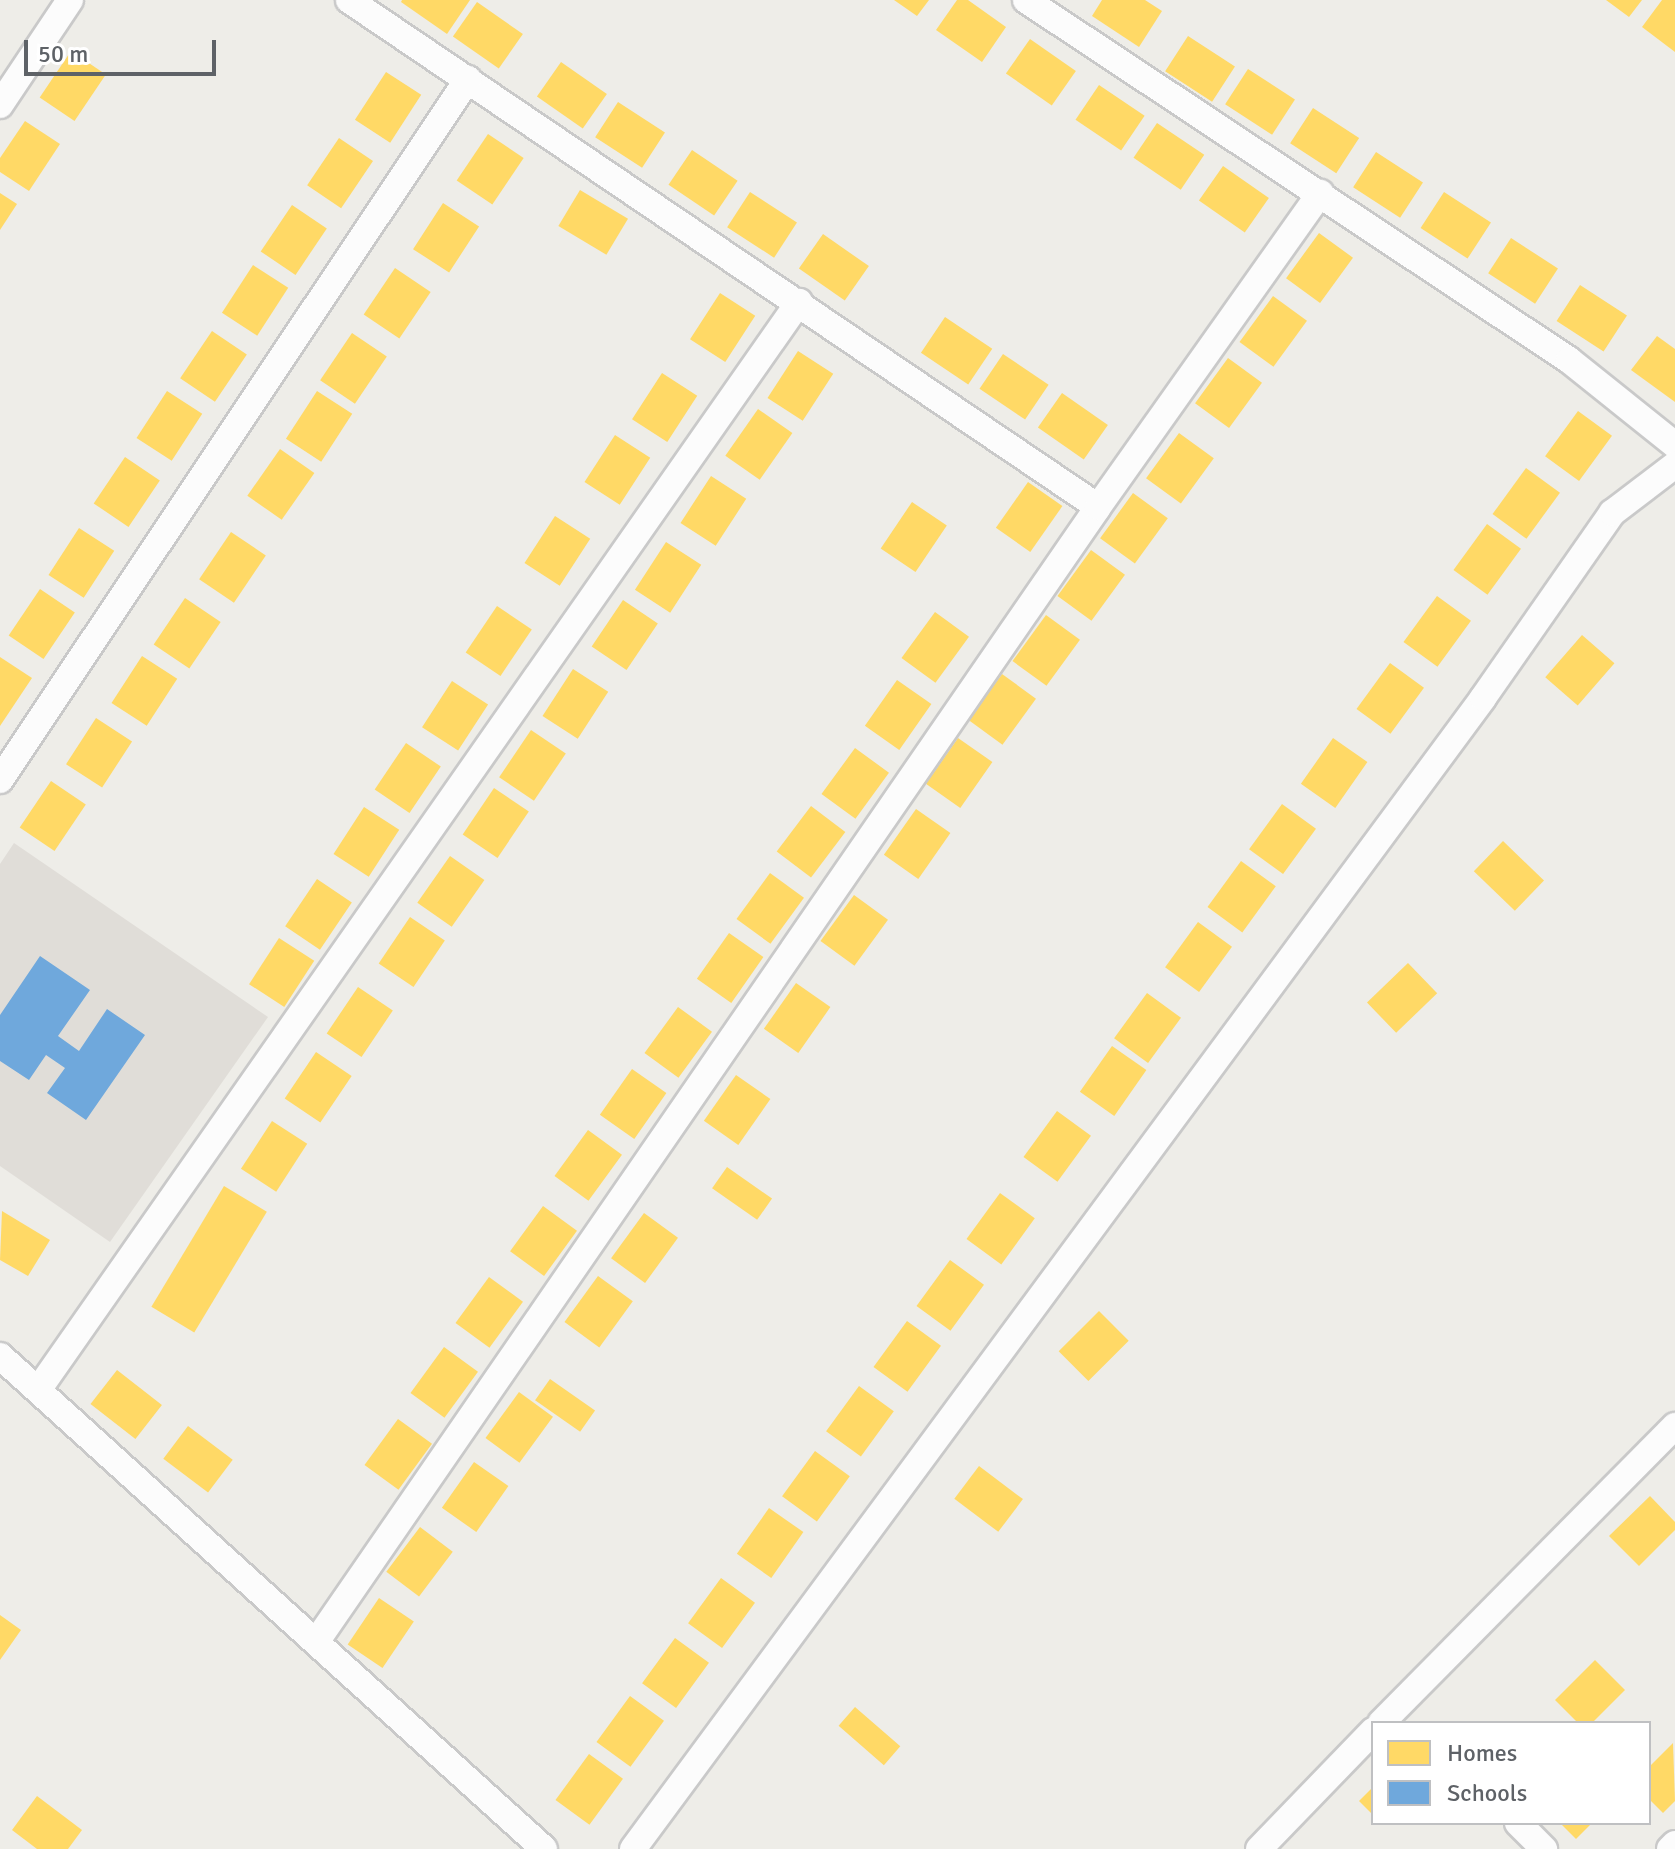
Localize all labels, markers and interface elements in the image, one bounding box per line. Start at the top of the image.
scale bar [28,24,220,74]
text: 50 m [38,39,88,69]
legend [1371,1721,1651,1825]
text: Homes [1447,1738,1517,1768]
text: Schools [1447,1778,1527,1808]

